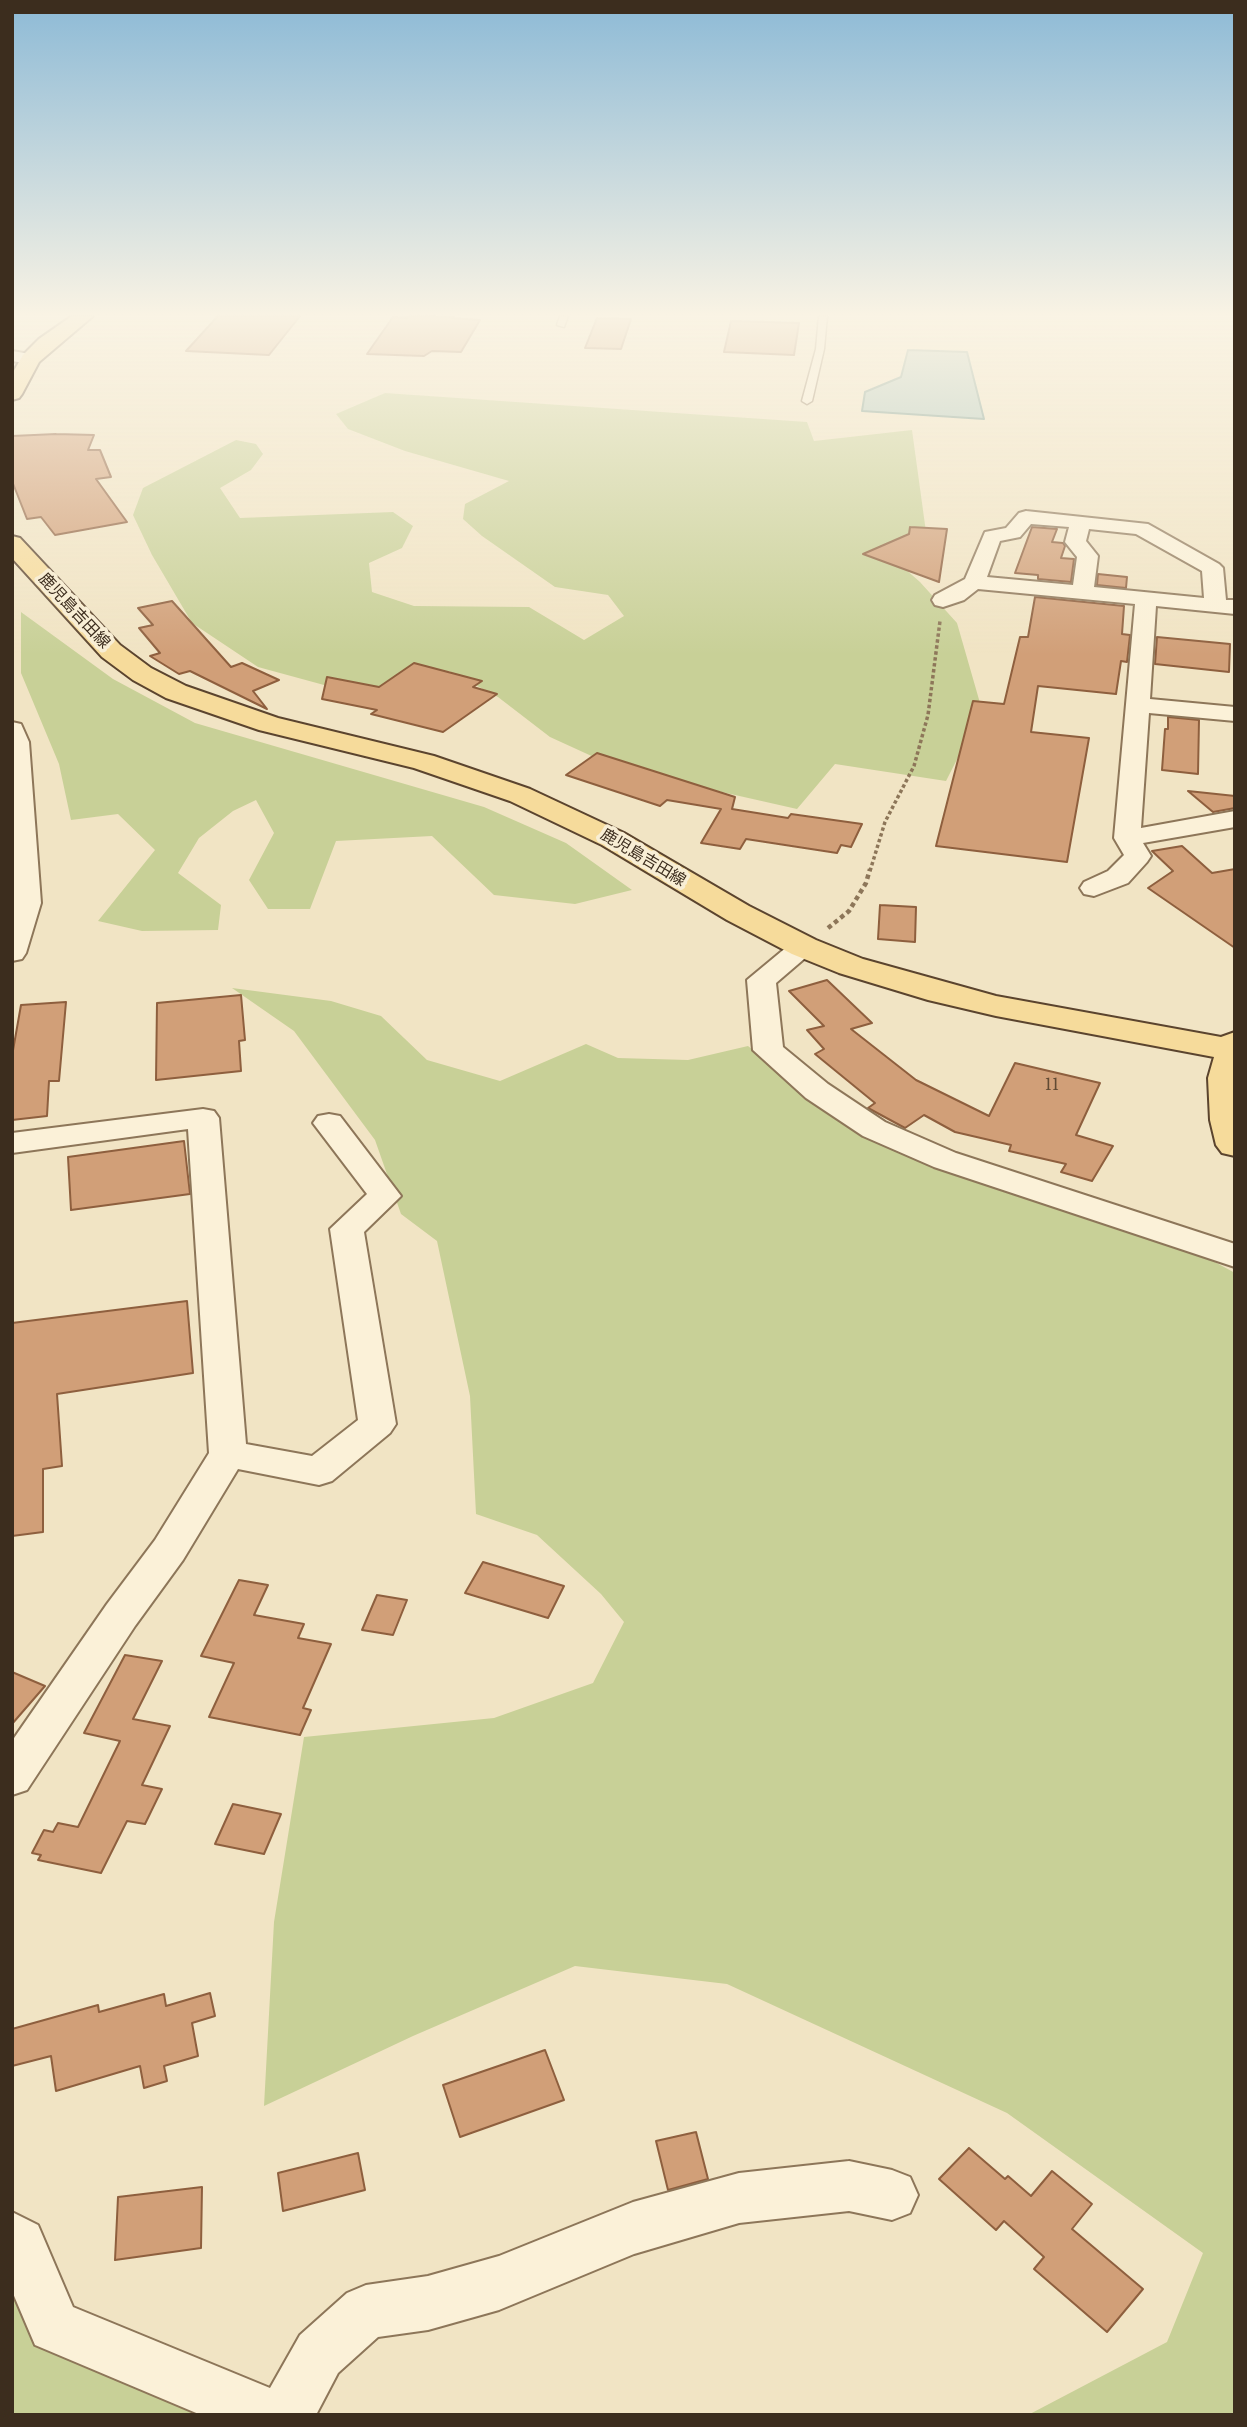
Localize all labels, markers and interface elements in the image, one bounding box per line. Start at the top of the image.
street label: 鹿児島吉田線 [34,569,114,653]
street label: 鹿児島吉田線 [597,825,689,891]
house number: 11 [1045,1075,1059,1095]

